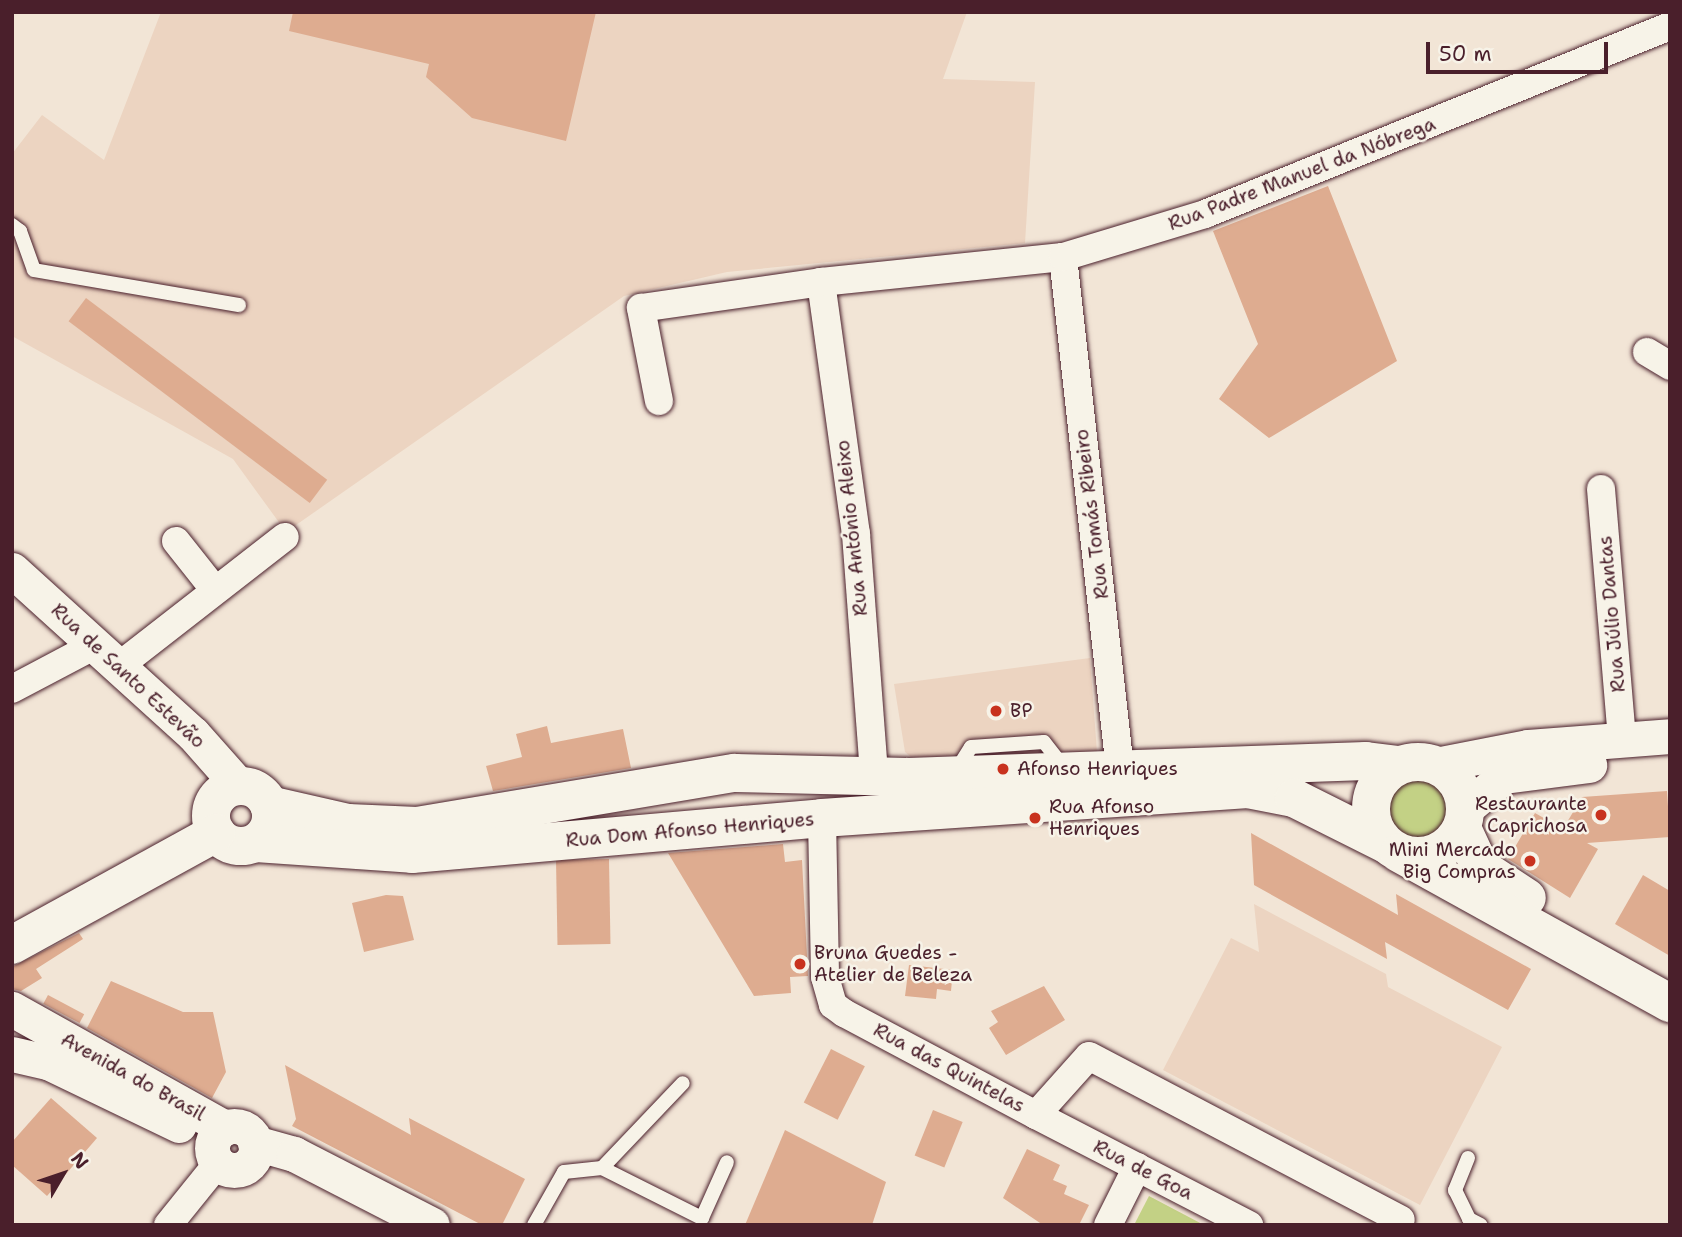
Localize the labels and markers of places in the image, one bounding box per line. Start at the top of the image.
place label: BP [1010,700,1032,722]
marker: BP [988,703,1004,719]
place label: Afonso Henriques [1017,758,1178,780]
marker: Afonso Henriques [995,761,1011,777]
place label: Restaurante Caprichosa [1475,793,1587,837]
place label: Rua Afonso Henriques [1049,796,1154,840]
marker: Restaurante Caprichosa [1593,807,1609,823]
marker: Rua Afonso Henriques [1027,810,1043,826]
place label: Mini Mercado Big Compras [1389,839,1516,883]
marker: Mini Mercado Big Compras [1522,853,1538,869]
place label: Bruna Guedes - Atelier de Beleza [814,942,972,986]
marker: Bruna Guedes - Atelier de Beleza [792,956,808,972]

